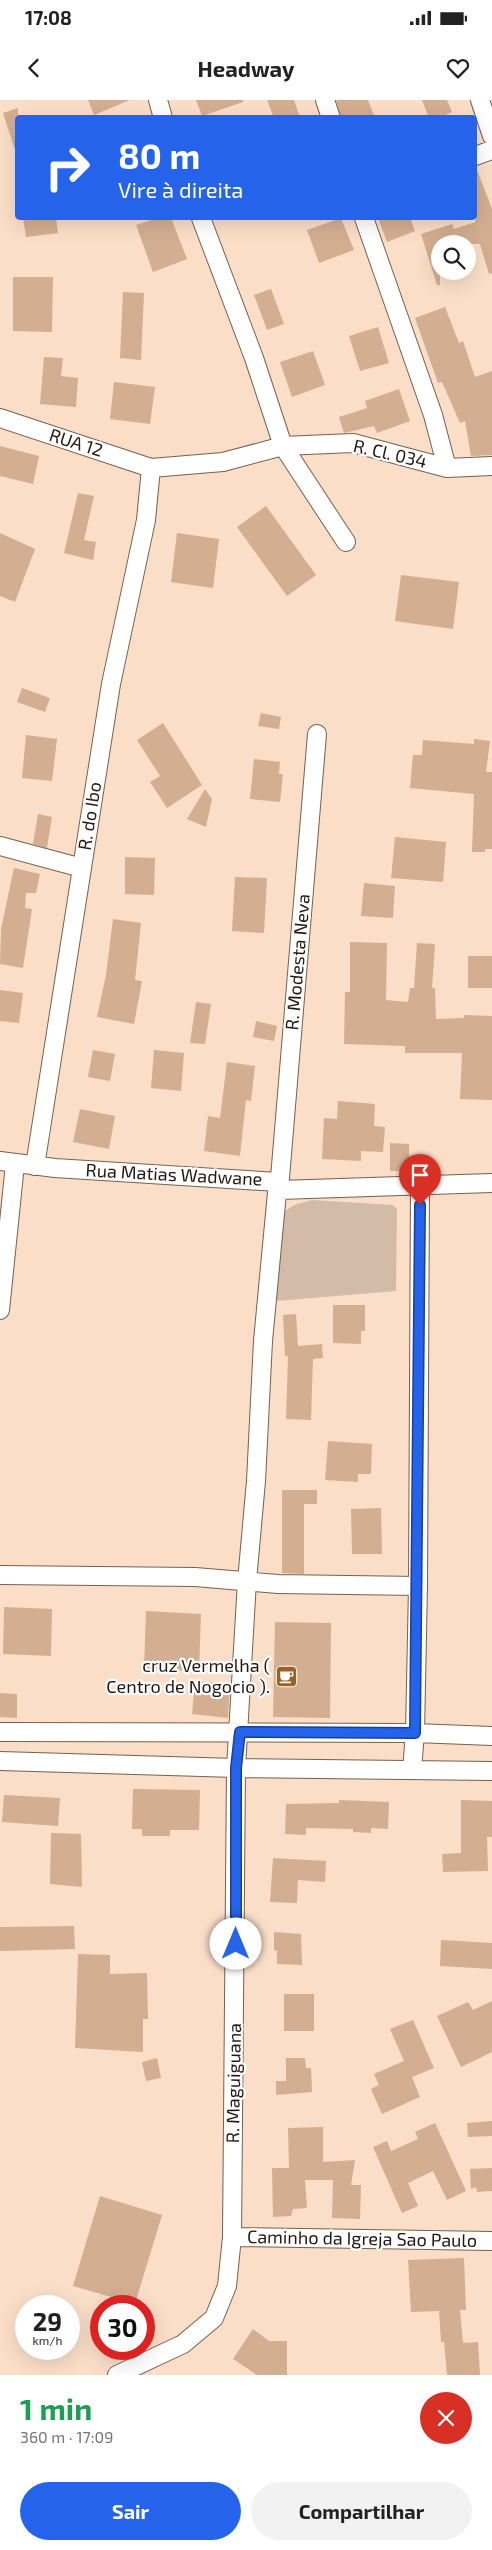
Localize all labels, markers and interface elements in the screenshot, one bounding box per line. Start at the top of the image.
text: 17:08 [25,6,72,29]
icon: back [20,54,48,82]
icon: heart [444,54,472,82]
text: Headway [198,55,294,81]
text: 80 m [118,134,200,176]
icon: right [35,135,100,200]
text: Vire à direita [118,176,243,202]
map controls [431,235,476,280]
button: search [431,235,476,280]
street label: RUA 12 [47,423,106,461]
street label: R. Cl. 034 [351,434,429,472]
street label: R. do Ibo [73,780,105,852]
street label: R. Modesta Neva [280,893,314,1031]
pin [399,1154,441,1205]
street label: Rua Matias Wadwane [85,1158,263,1190]
icon: arrive [406,1161,434,1189]
place label: cruz Vermelha ( Centro de Nogocio ). [106,1654,270,1697]
cafe icon: cruz Vermelha ( Centro de Nogocio ). [274,1664,298,1688]
position arrow [209,1917,261,1969]
street label: R. Maguiguana [221,2023,245,2143]
street label: Caminho da Igreja Sao Paulo [247,2225,477,2251]
speed limit sign: 30 [90,2295,155,2360]
text: 29 [33,2306,62,2336]
text: km/h [33,2333,62,2347]
text: 1 min [20,2390,92,2426]
button: close [420,2392,472,2444]
text: 360 m · 17:09 [20,2427,113,2446]
button: Sair [20,2482,241,2540]
button: Compartilhar [251,2482,472,2540]

